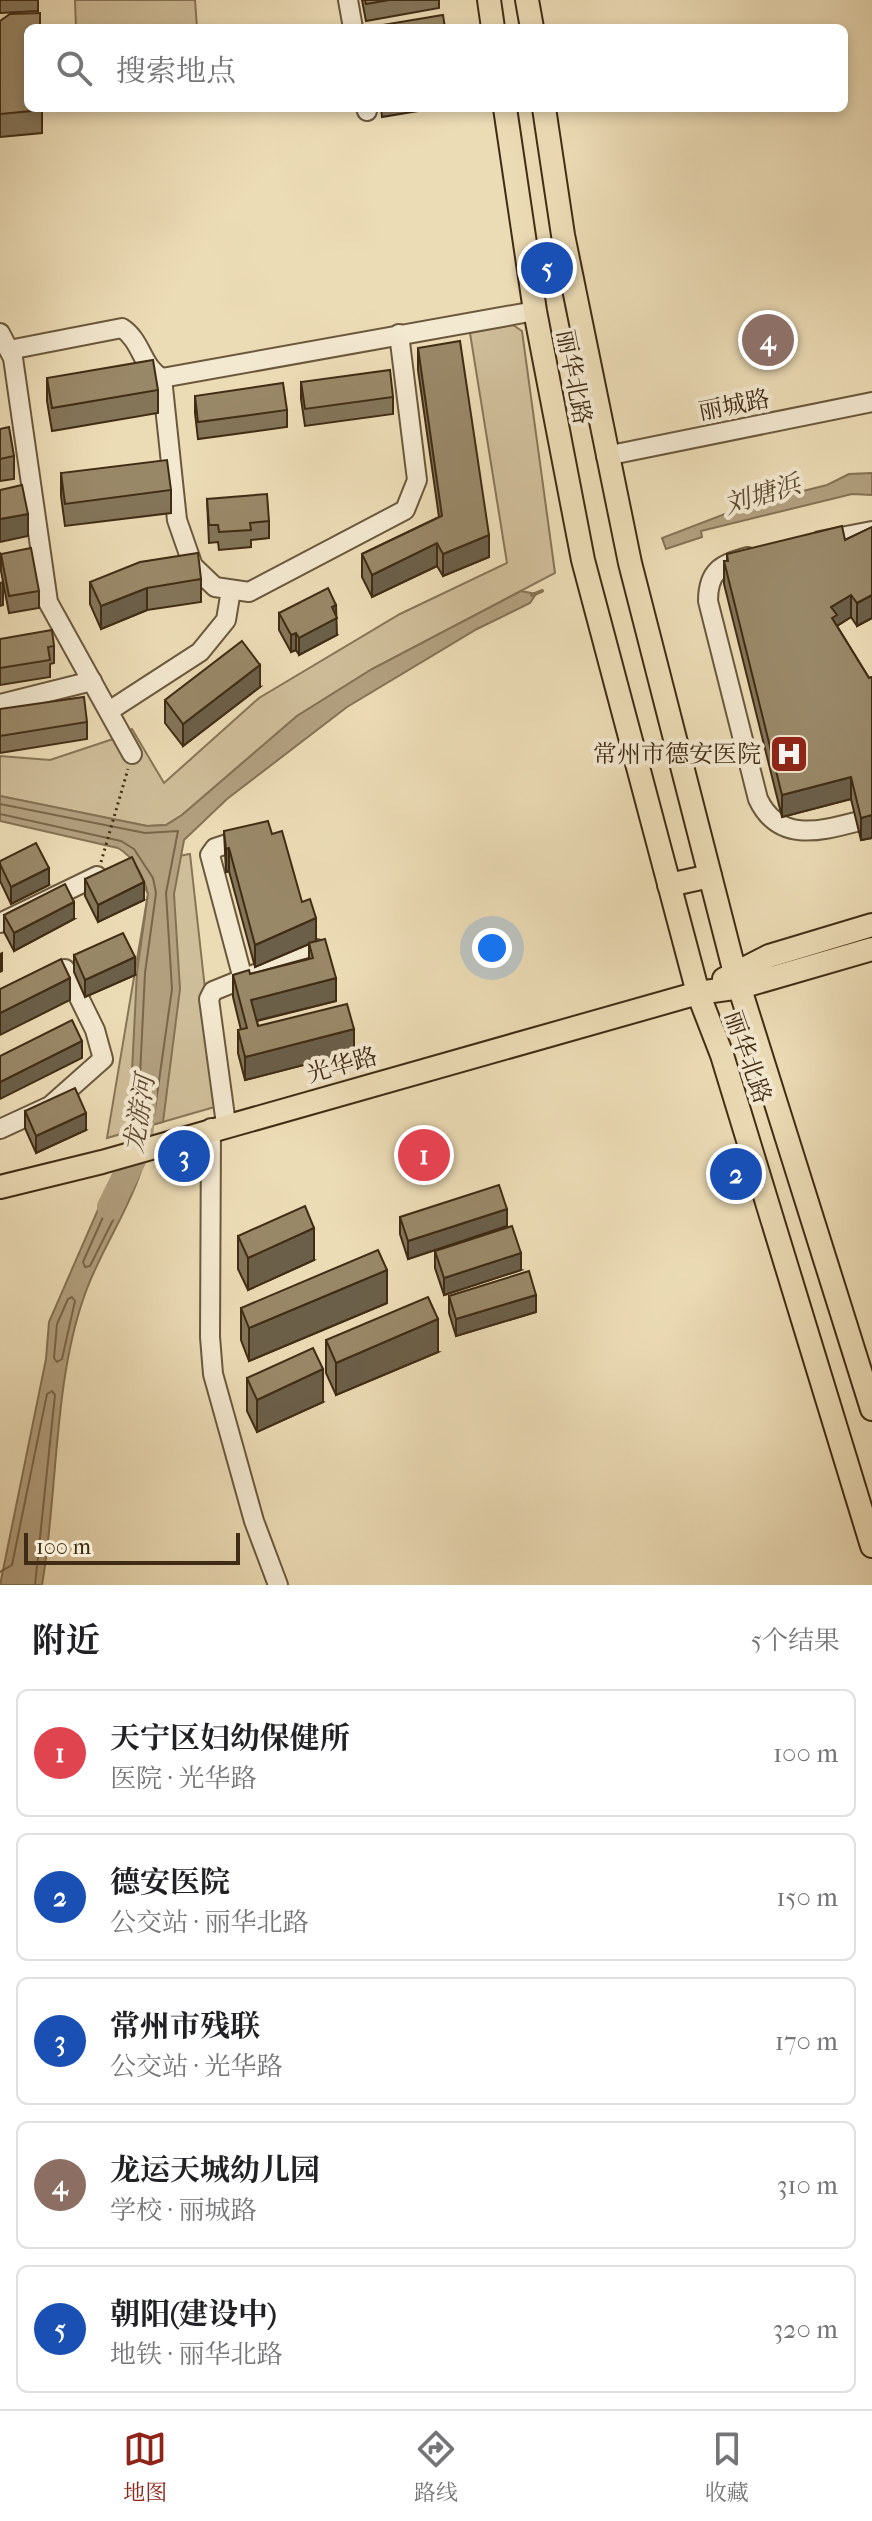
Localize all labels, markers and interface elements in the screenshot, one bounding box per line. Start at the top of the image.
search box [24,24,848,112]
icon: search [52,46,96,90]
text: 搜索地点 [116,54,236,89]
pin: 5 [521,238,573,298]
pin: 4 [742,310,794,370]
street label: 丽华北路 [551,327,597,427]
street label: 丽城路 [696,384,772,426]
water label: 刘塘浜 [720,468,806,521]
hospital icon: 常州市德安医院 [768,733,810,775]
place label: 常州市德安医院 [593,740,761,768]
your location [472,928,512,968]
street label: 丽华北路 [719,1007,777,1107]
street label: 光华路 [304,1042,380,1088]
water label: 龙游河 [118,1069,162,1155]
pin: 1 [398,1125,450,1185]
pin: 3 [158,1126,210,1186]
pin: 2 [710,1144,762,1204]
scale bar [24,1529,240,1565]
text: 100 m [36,1534,91,1560]
text: 附近 [32,1621,100,1661]
text: 5个结果 [751,1625,840,1656]
text: 天宁区妇幼保健所 [110,1721,350,1756]
text: 1 [55,1738,65,1769]
text: 100 m [773,1738,838,1769]
text: 医院 · 光华路 [110,1763,256,1794]
text: 德安医院 [110,1865,230,1900]
text: 2 [53,1882,67,1913]
text: 150 m [776,1882,838,1913]
text: 公交站 · 丽华北路 [110,1907,308,1938]
text: 常州市残联 [110,2009,260,2044]
text: 3 [55,2026,65,2057]
text: 170 m [775,2026,838,2057]
text: 公交站 · 光华路 [110,2051,282,2082]
text: 龙运天城幼儿园 [110,2153,320,2188]
text: 4 [52,2170,68,2201]
text: 310 m [777,2170,838,2201]
text: 学校 · 丽城路 [110,2195,256,2226]
text: 朝阳(建设中) [110,2297,277,2332]
text: 5 [54,2314,66,2345]
text: 320 m [772,2314,838,2345]
text: 地铁 · 丽华北路 [110,2339,282,2370]
tab: 地图 [123,2427,167,2506]
tab: 路线 [414,2427,458,2506]
tab: 收藏 [705,2427,749,2506]

